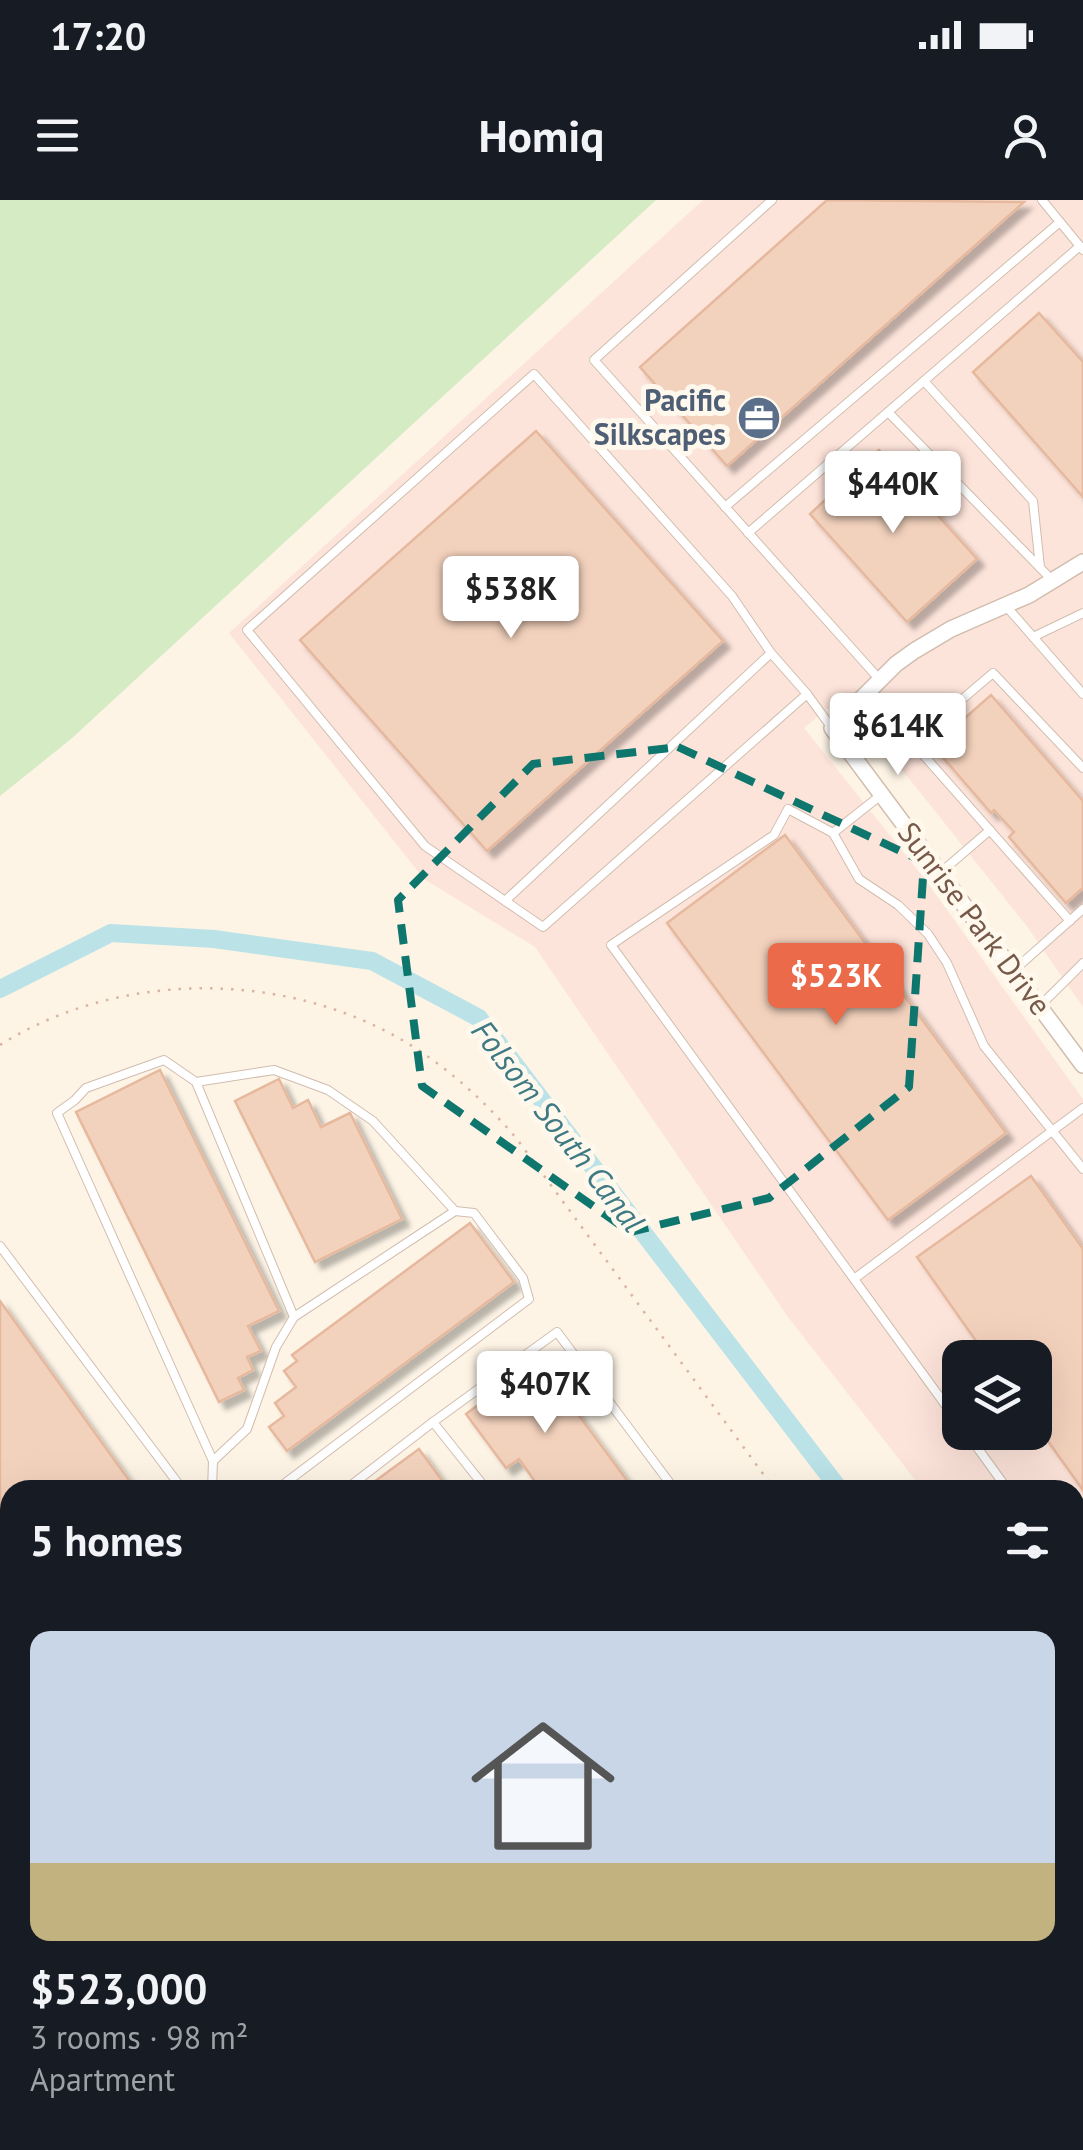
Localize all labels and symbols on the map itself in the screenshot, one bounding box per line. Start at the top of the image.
place label: Pacific Silkscapes [594,380,726,453]
office icon: Pacific Silkscapes [736,395,782,441]
pin: $440K [823,451,963,536]
pin: $538K [441,556,581,641]
pin: $614K [828,693,968,778]
street label: Sunrise Park Drive [890,814,1061,1023]
pin: $523K [766,943,906,1028]
water label: Folsom South Canal [463,1011,655,1240]
pin: $407K [475,1351,615,1436]

